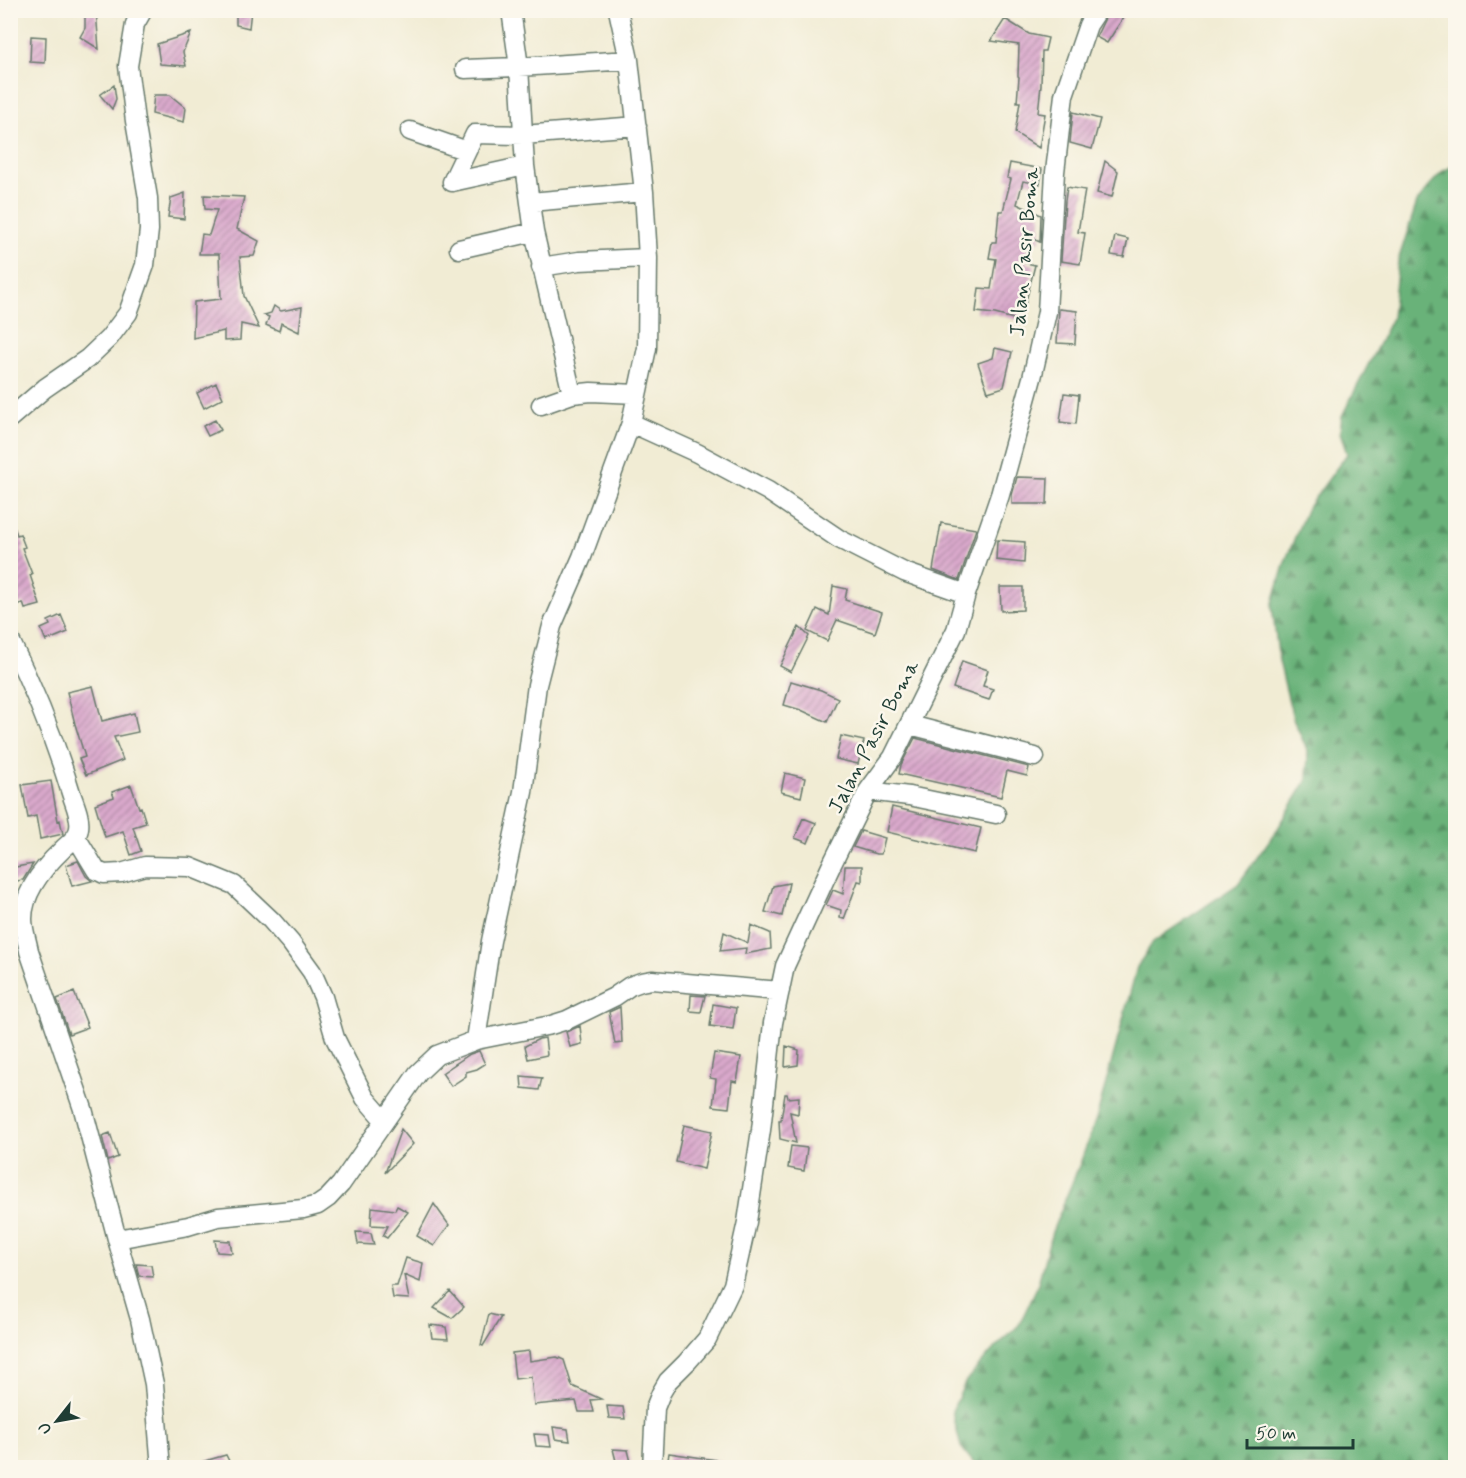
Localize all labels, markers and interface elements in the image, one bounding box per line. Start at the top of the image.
street label: Jalan Pasir Boma [1004,166,1046,338]
street label: Jalan Pasir Boma [822,655,926,818]
north arrow [27,1391,87,1451]
scale bar [1247,1412,1354,1450]
text: U [34,1418,57,1438]
text: 50 m [1256,1422,1296,1446]

